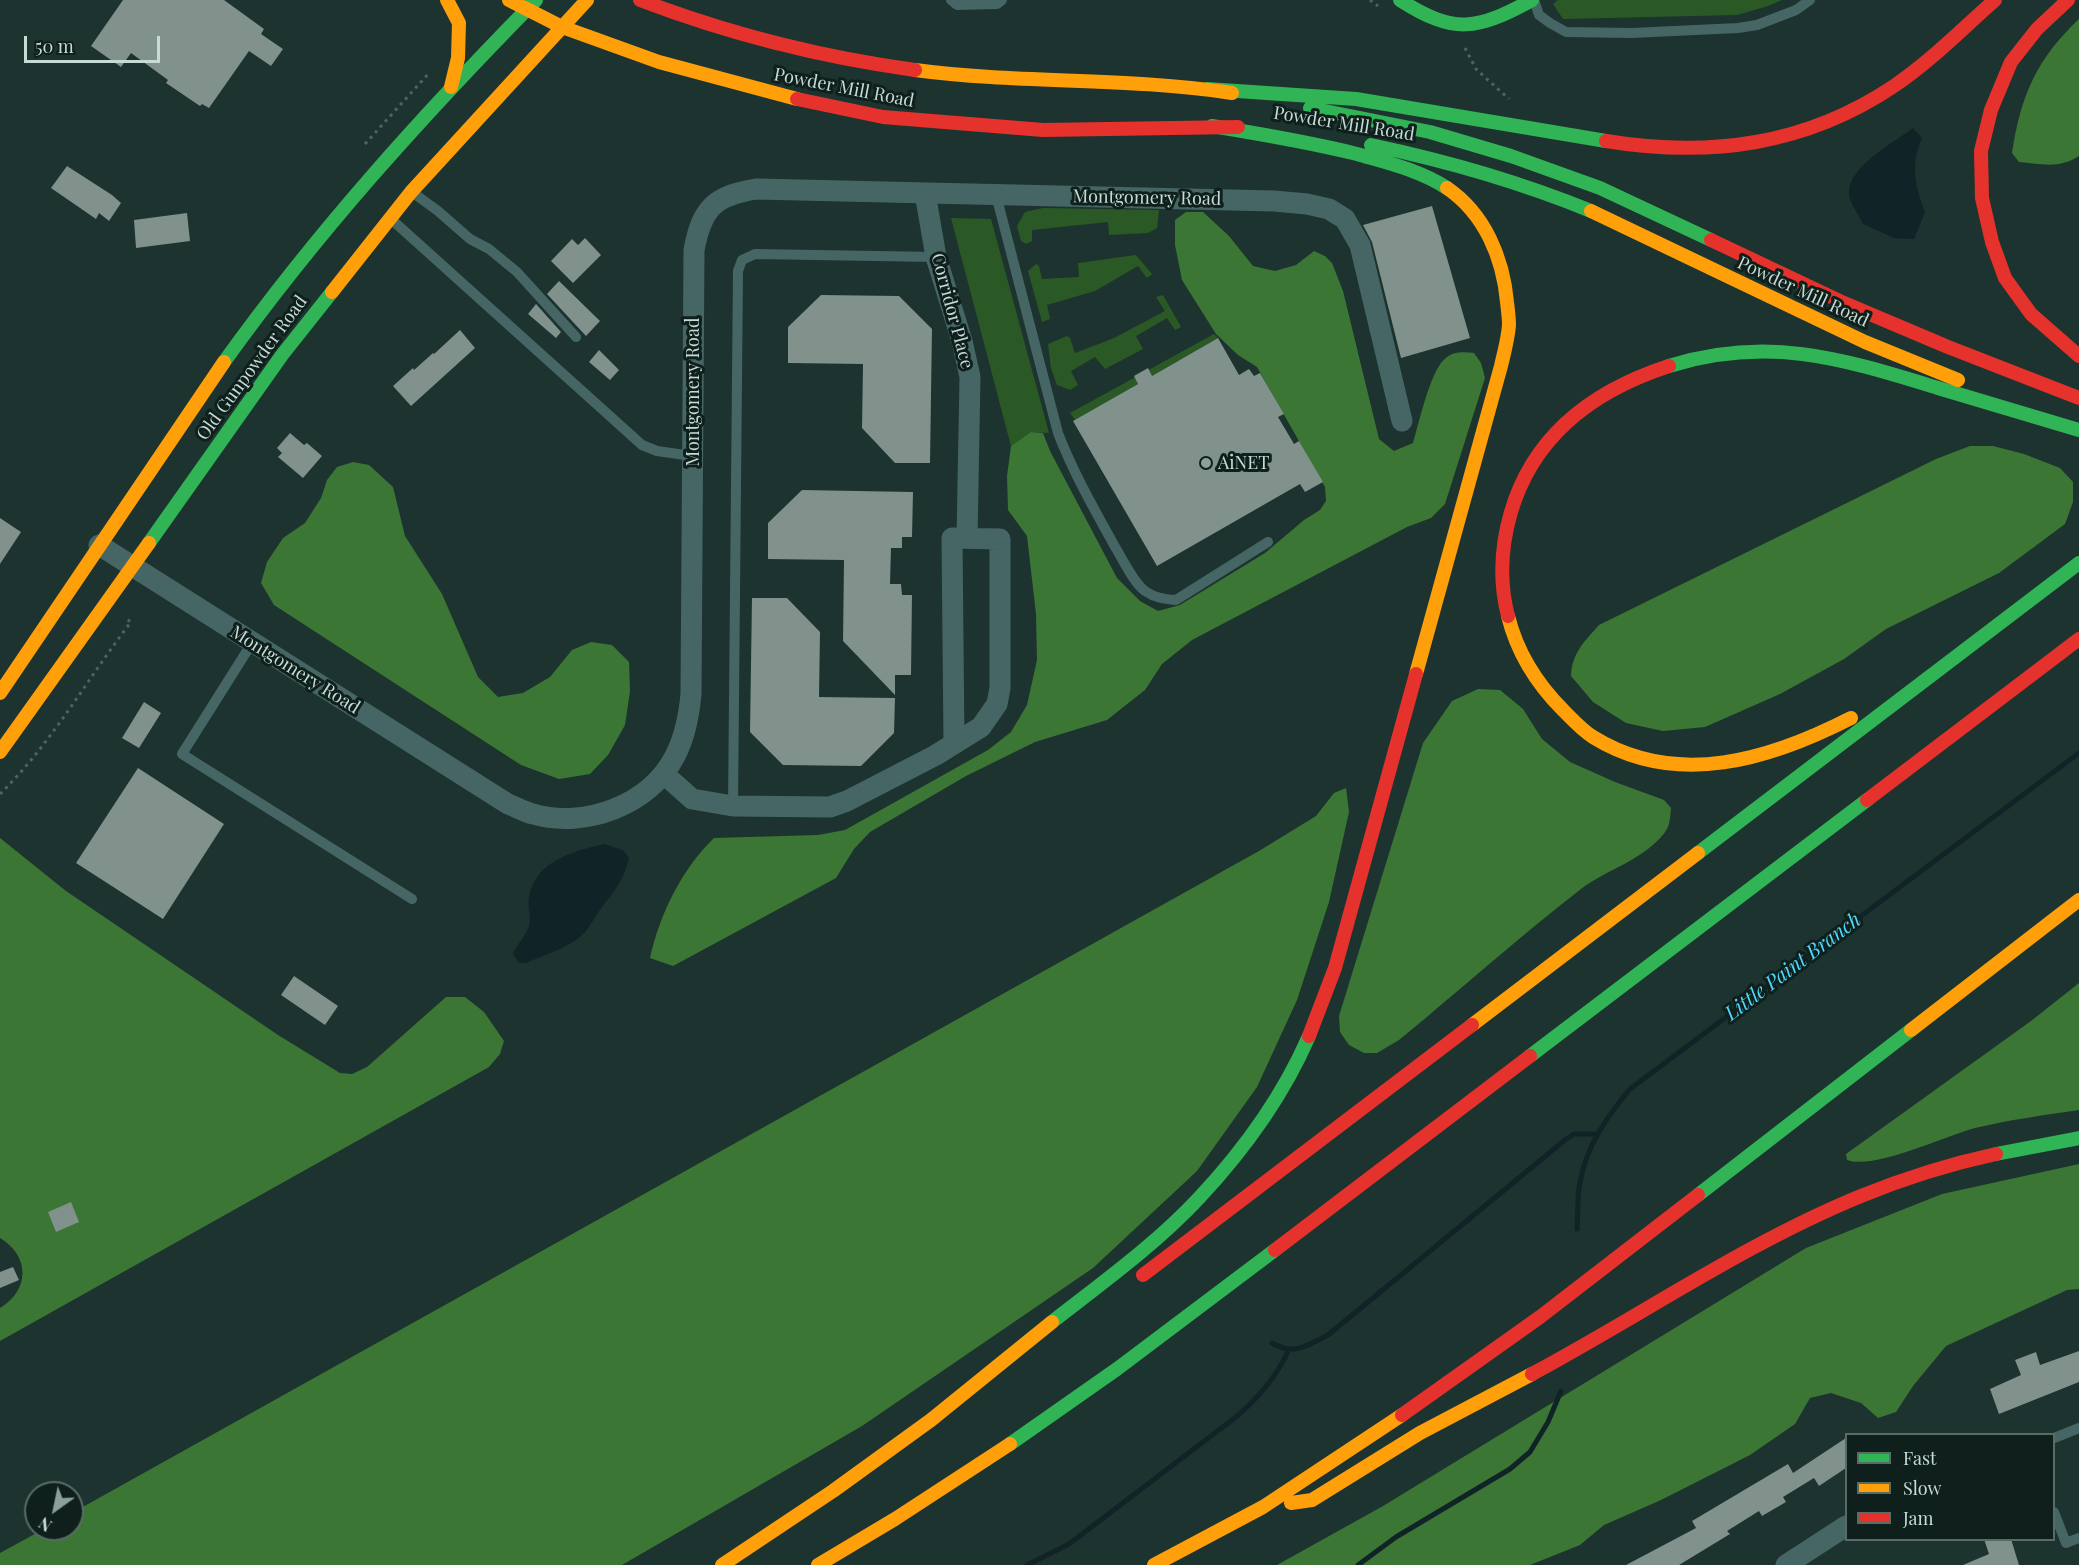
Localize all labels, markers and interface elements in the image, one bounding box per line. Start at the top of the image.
scale bar [27,24,164,62]
text: 50 m [35,34,74,58]
street label: Powder Mill Road [772,64,916,112]
street label: Powder Mill Road [1272,102,1416,146]
street label: Montgomery Road [1072,186,1222,210]
street label: Corridor Place [926,251,978,371]
street label: Powder Mill Road [1734,252,1872,332]
street label: Old Gunpowder Road [192,291,312,445]
street label: Montgomery Road [682,318,704,466]
place label: AiNET [1218,452,1269,474]
marker: AiNET [1199,456,1213,470]
street label: Montgomery Road [226,621,364,719]
water label: Little Paint Branch [1720,908,1866,1026]
legend [1845,1433,2055,1541]
text: Fast [1903,1446,1936,1470]
text: Slow [1903,1476,1941,1500]
north arrow [24,1481,84,1541]
text: Jam [1903,1506,1933,1530]
text: N [34,1513,56,1537]

